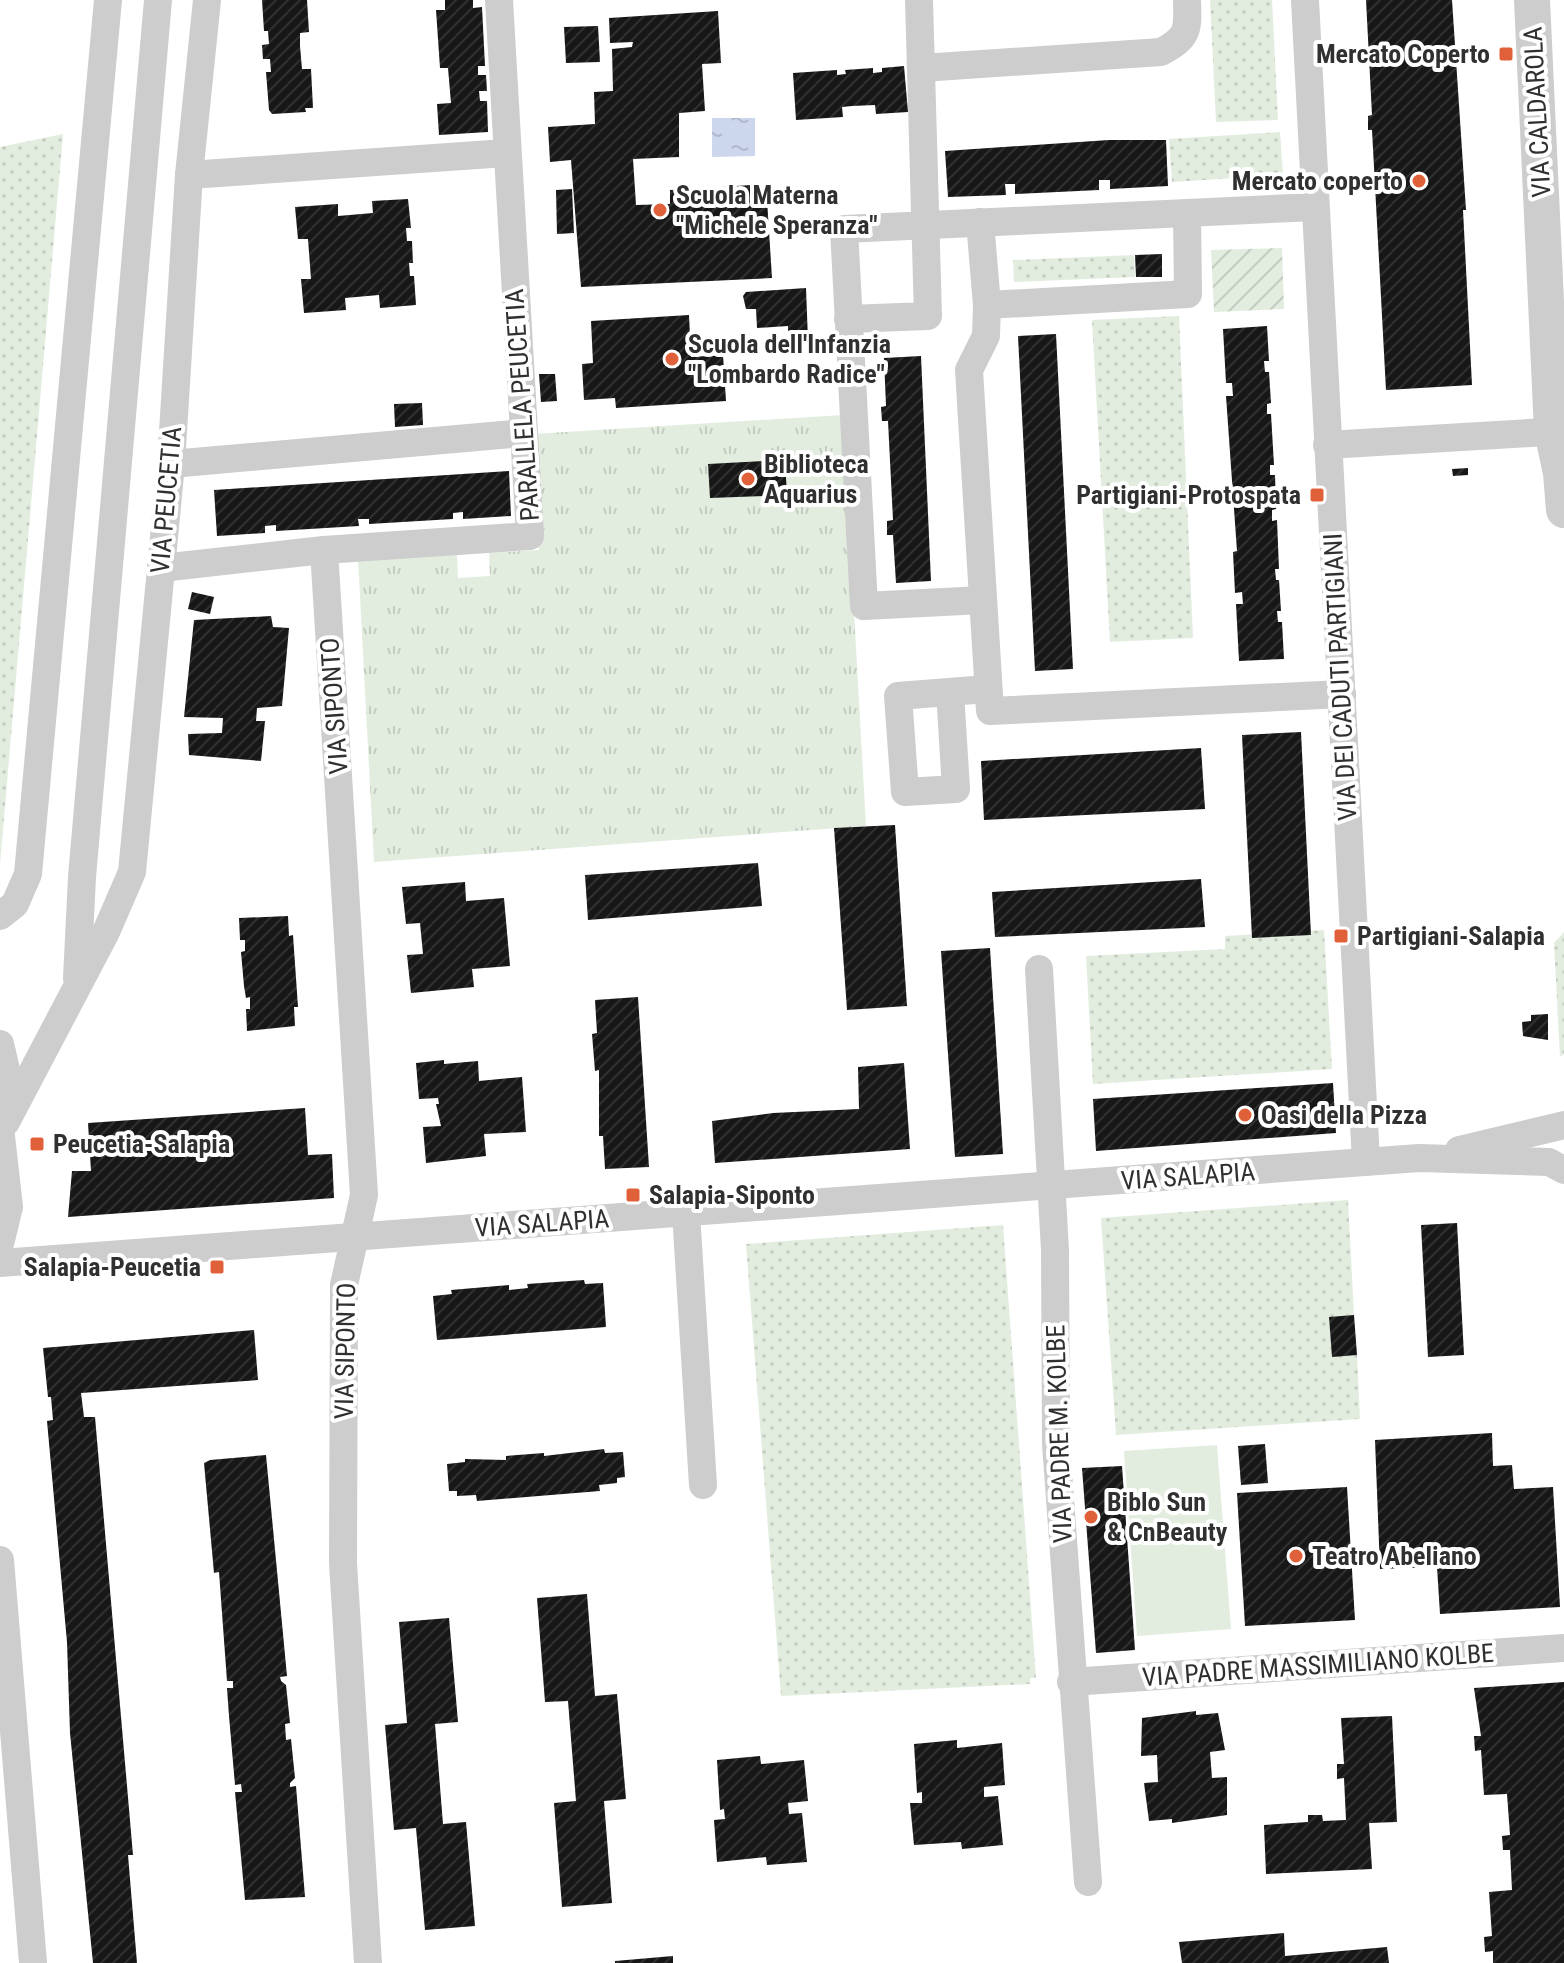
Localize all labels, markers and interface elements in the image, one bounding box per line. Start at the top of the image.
street label: VIA CALDAROLA [1518,26,1556,198]
place label: Mercato Coperto [1316,39,1490,69]
marker: Mercato Coperto [1497,45,1515,63]
place label: Mercato coperto [1232,166,1403,196]
marker: Mercato coperto [1410,172,1428,190]
place label: Scuola Materna "Michele Speranza" [676,180,878,240]
marker: Scuola Materna "Michele Speranza" [651,201,669,219]
street label: PARALLELA PEUCETIA [499,288,545,522]
place label: Scuola dell'Infanzia "Lombardo Radice" [688,329,891,389]
marker: Scuola dell'Infanzia "Lombardo Radice" [663,350,681,368]
street label: VIA PEUCETIA [145,425,187,575]
place label: Biblioteca Aquarius [764,449,869,509]
marker: Biblioteca Aquarius [739,470,757,488]
place label: Partigiani-Protospata [1076,480,1301,510]
marker: Partigiani-Protospata [1308,486,1326,504]
street label: VIA DEI CADUTI PARTIGIANI [1317,532,1363,822]
street label: VIA SIPONTO [314,637,354,775]
place label: Partigiani-Salapia [1357,921,1545,951]
marker: Partigiani-Salapia [1332,927,1350,945]
place label: Oasi della Pizza [1261,1100,1427,1130]
marker: Oasi della Pizza [1236,1106,1254,1124]
place label: Peucetia-Salapia [53,1129,230,1159]
marker: Peucetia-Salapia [28,1135,46,1153]
street label: VIA SALAPIA [1120,1156,1256,1196]
place label: Salapia-Siponto [649,1180,815,1210]
marker: Salapia-Siponto [624,1186,642,1204]
street label: VIA SALAPIA [474,1203,610,1243]
place label: Salapia-Peucetia [24,1252,201,1282]
marker: Salapia-Peucetia [208,1258,226,1276]
street label: VIA SIPONTO [329,1282,361,1420]
street label: VIA PADRE M. KOLBE [1040,1324,1078,1544]
place label: Biblo Sun & CnBeauty [1107,1487,1228,1547]
marker: Biblo Sun & CnBeauty [1082,1508,1100,1526]
place label: Teatro Abeliano [1312,1541,1477,1571]
marker: Teatro Abeliano [1287,1547,1305,1565]
street label: VIA PADRE MASSIMILIANO KOLBE [1141,1638,1495,1692]

